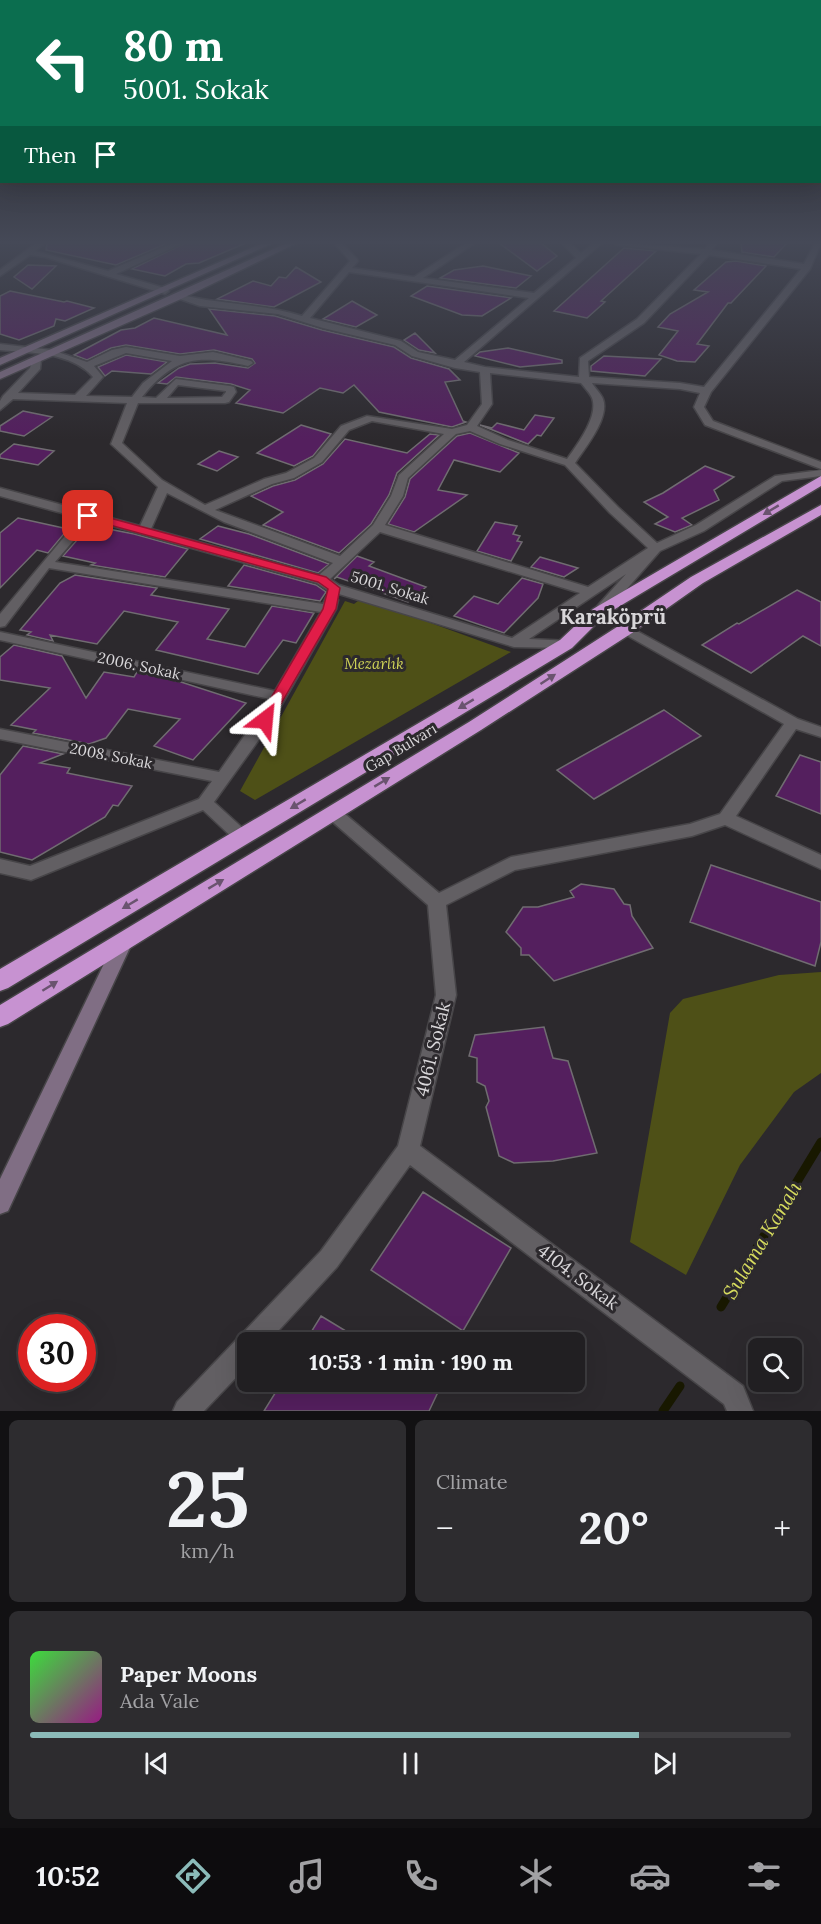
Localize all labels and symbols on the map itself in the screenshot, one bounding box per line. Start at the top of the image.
pin [62,490,113,541]
one-way arrow [763,504,779,515]
street label: 5001. Sokak [349,567,432,608]
district label: Karaköprü [560,603,666,630]
street label: 2006. Sokak [96,647,182,684]
park label: Mezarlık [344,654,404,673]
one-way arrow [540,674,556,685]
position arrow [233,688,297,752]
one-way arrow [457,699,474,709]
street label: Gap Bulvarı [362,719,440,776]
street label: 2008. Sokak [68,738,154,773]
one-way arrow [374,777,390,788]
one-way arrow [290,798,306,809]
one-way arrow [208,879,224,890]
one-way arrow [122,898,139,908]
one-way arrow [42,981,58,992]
street label: 4061. Sokak [410,999,455,1098]
water label: Sulama Kanalı [717,1176,807,1303]
street label: 4104. Sokak [533,1239,624,1315]
speed limit sign: 30 [18,1314,96,1392]

